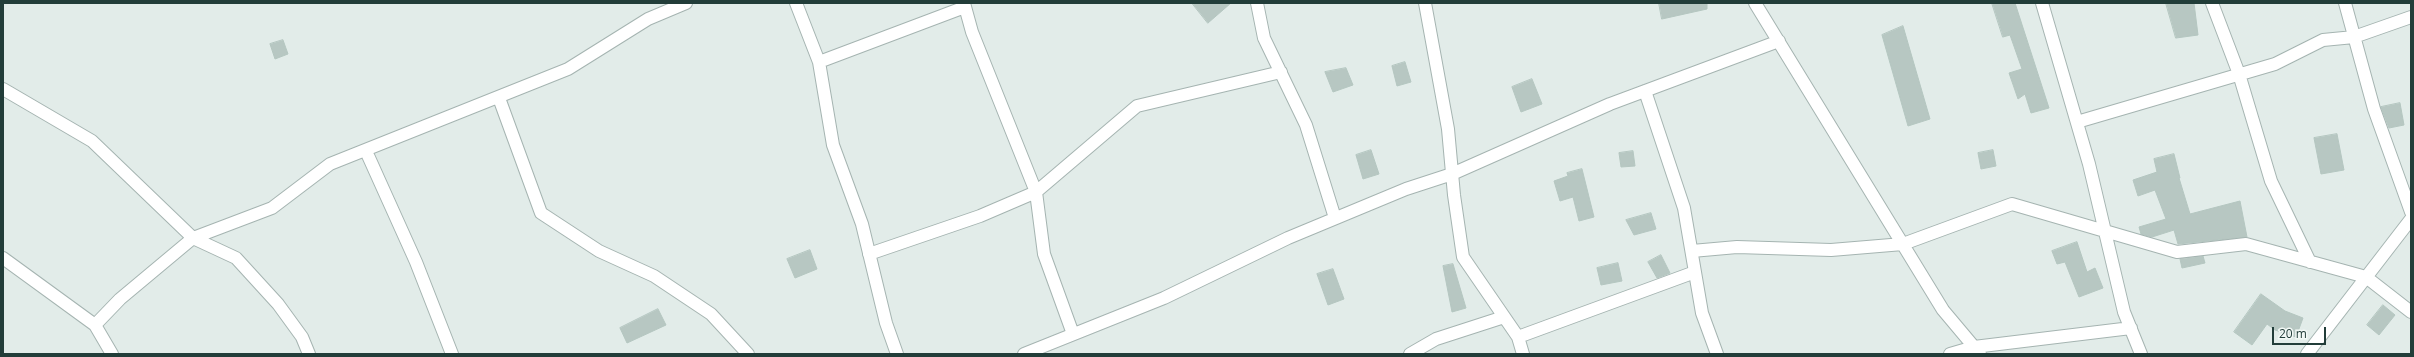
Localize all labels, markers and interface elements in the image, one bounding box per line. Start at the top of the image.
scale bar [2274,319,2328,345]
text: 20 m [2279,325,2307,342]

